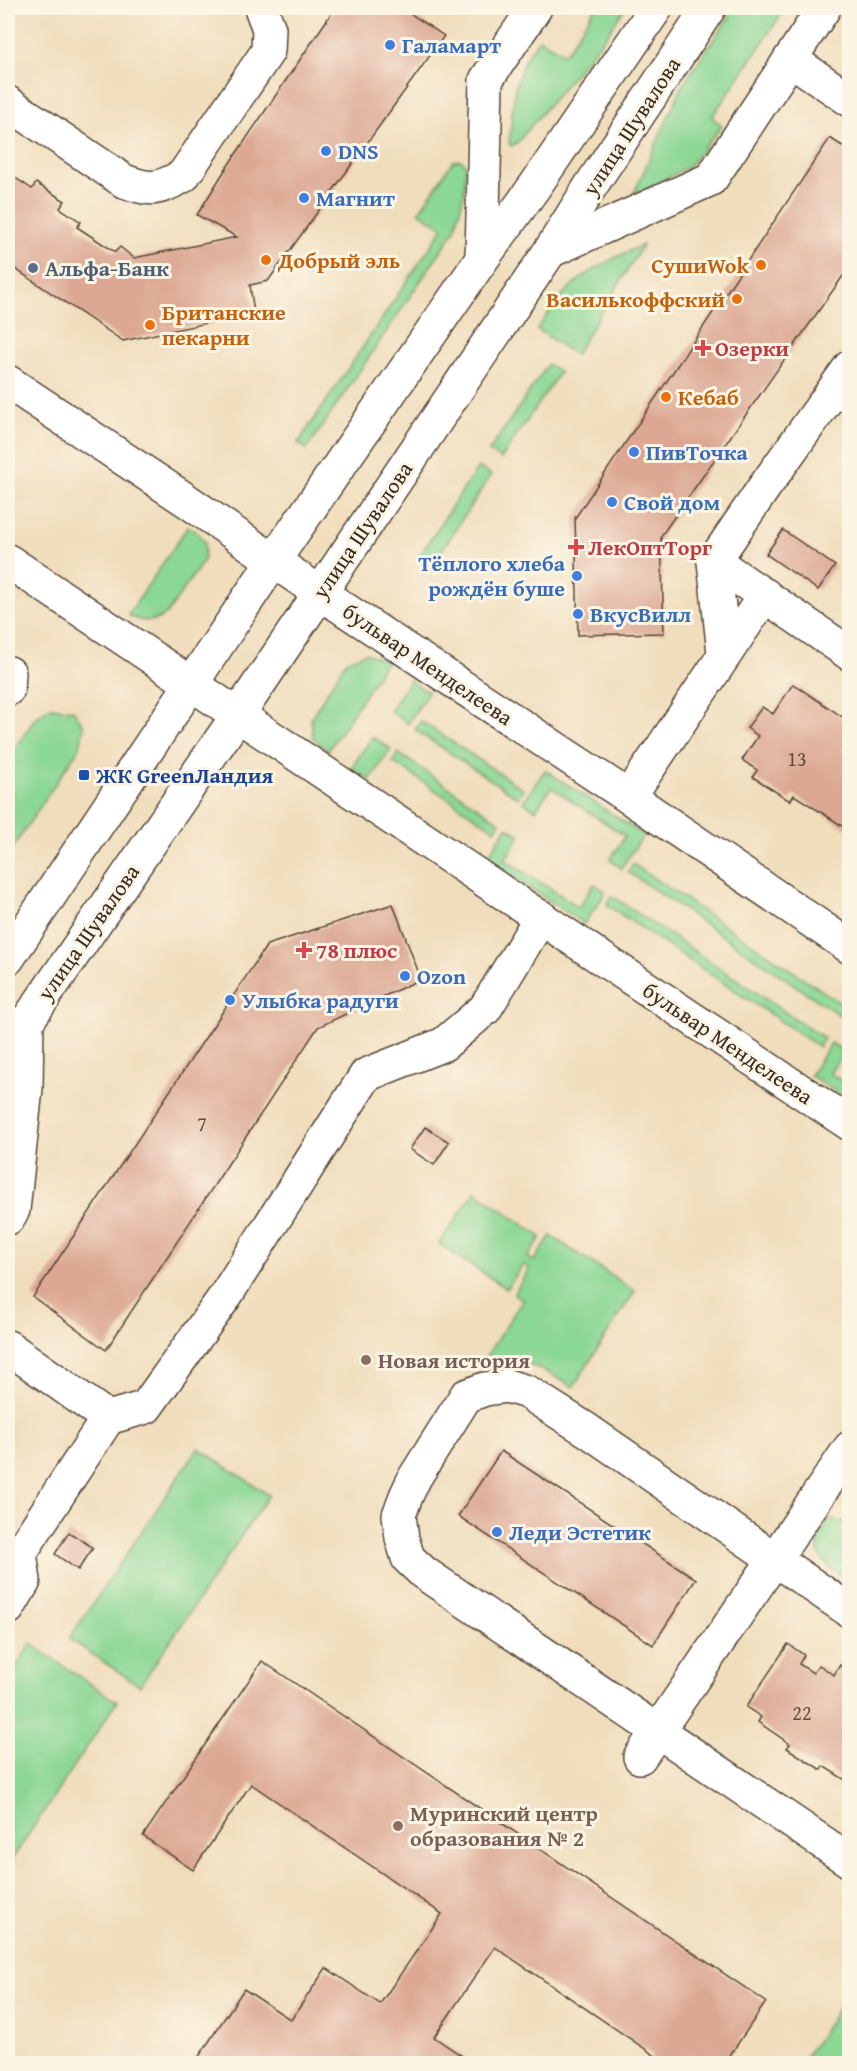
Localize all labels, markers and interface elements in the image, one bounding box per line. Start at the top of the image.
place label: Галамарт [402,29,501,61]
marker: Галамарт [383,38,397,52]
street label: улица Шувалова [574,50,688,202]
place label: DNS [338,135,379,167]
marker: DNS [319,144,333,158]
place label: Магнит [316,182,395,214]
marker: Магнит [297,191,311,205]
place label: Добрый эль [277,244,400,276]
place label: СушиWok [651,249,749,281]
place label: Альфа-Банк [45,252,169,284]
marker: Добрый эль [259,253,273,267]
marker: СушиWok [754,258,768,272]
marker: Альфа-Банк [26,261,40,275]
place label: Василькоффский [546,283,725,315]
marker: Василькоффский [730,292,744,306]
place label: Британские пекарни [162,296,286,353]
marker: Британские пекарни [143,318,157,332]
place label: Озерки [715,332,789,364]
marker: Озерки [696,341,710,355]
place label: Кебаб [678,381,739,413]
marker: Кебаб [659,390,673,404]
place label: ПивТочка [646,436,748,468]
marker: ПивТочка [627,445,641,459]
street label: улица Шувалова [304,454,420,606]
place label: Свой дом [624,486,720,518]
marker: Свой дом [605,495,619,509]
place label: ЛекОптТорг [588,531,712,563]
marker: ЛекОптТорг [569,540,583,554]
place label: Тёплого хлеба рождён буше [419,547,566,604]
marker: Тёплого хлеба рождён буше [570,569,584,583]
street label: бульвар Менделеева [336,595,520,733]
place label: ВкусВилл [590,598,691,630]
marker: ВкусВилл [571,607,585,621]
house number: 13 [787,744,807,773]
place label: ЖК GreenЛандия [95,759,273,791]
marker: ЖК GreenЛандия [77,768,91,782]
street label: улица Шувалова [29,857,147,1007]
place label: 78 плюс [316,934,397,966]
marker: 78 плюс [297,943,311,957]
place label: Ozon [417,960,466,992]
marker: Ozon [398,969,412,983]
street label: бульвар Менделеева [636,974,820,1112]
place label: Улыбка радуги [242,984,399,1016]
marker: Улыбка радуги [223,993,237,1007]
house number: 7 [197,1109,207,1138]
place label: Новая история [378,1344,530,1376]
marker: Новая история [359,1353,373,1367]
place label: Леди Эстетик [509,1516,651,1548]
marker: Леди Эстетик [490,1525,504,1539]
house number: 22 [792,1698,812,1727]
place label: Муринский центр образования № 2 [410,1797,598,1854]
marker: Муринский центр образования № 2 [391,1819,405,1833]

